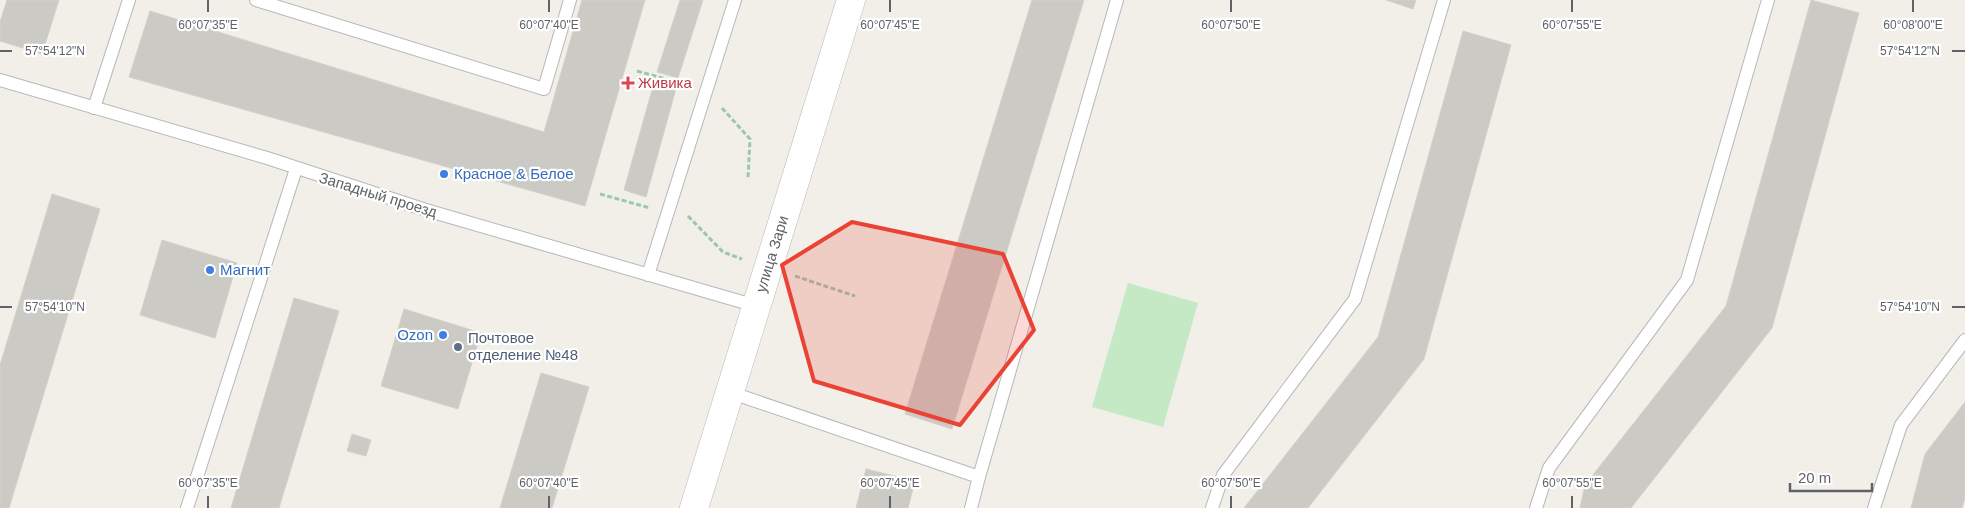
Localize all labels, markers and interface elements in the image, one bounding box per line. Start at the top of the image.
text: 60°07'35"E [178,18,238,32]
text: 60°07'40"E [519,18,579,32]
text: 60°07'45"E [860,18,920,32]
text: 60°07'50"E [1201,18,1261,32]
text: 60°07'55"E [1542,18,1602,32]
text: 60°08'00"E [1883,18,1943,32]
text: 57°54'12"N [25,44,85,58]
text: 57°54'12"N [1880,44,1940,58]
place label: Живика [638,74,692,91]
marker: Живика [622,77,634,89]
place label: Красное & Белое [454,165,574,182]
marker: Красное & Белое [438,168,450,180]
street label: Западный проезд [317,169,439,221]
street label: улица Зари [752,213,791,294]
place label: Магнит [220,261,270,278]
marker: Магнит [204,264,216,276]
text: 57°54'10"N [25,300,85,314]
text: 57°54'10"N [1880,300,1940,314]
place label: Ozon [397,326,433,343]
marker: Ozon [437,329,449,341]
place label: Почтовое отделение №48 [468,329,578,363]
marker: Почтовое отделение №48 [452,341,464,353]
scale bar [1790,460,1872,492]
text: 20 m [1798,469,1831,486]
text: 60°07'35"E [178,476,238,490]
text: 60°07'40"E [519,476,579,490]
text: 60°07'45"E [860,476,920,490]
text: 60°07'50"E [1201,476,1261,490]
text: 60°07'55"E [1542,476,1602,490]

